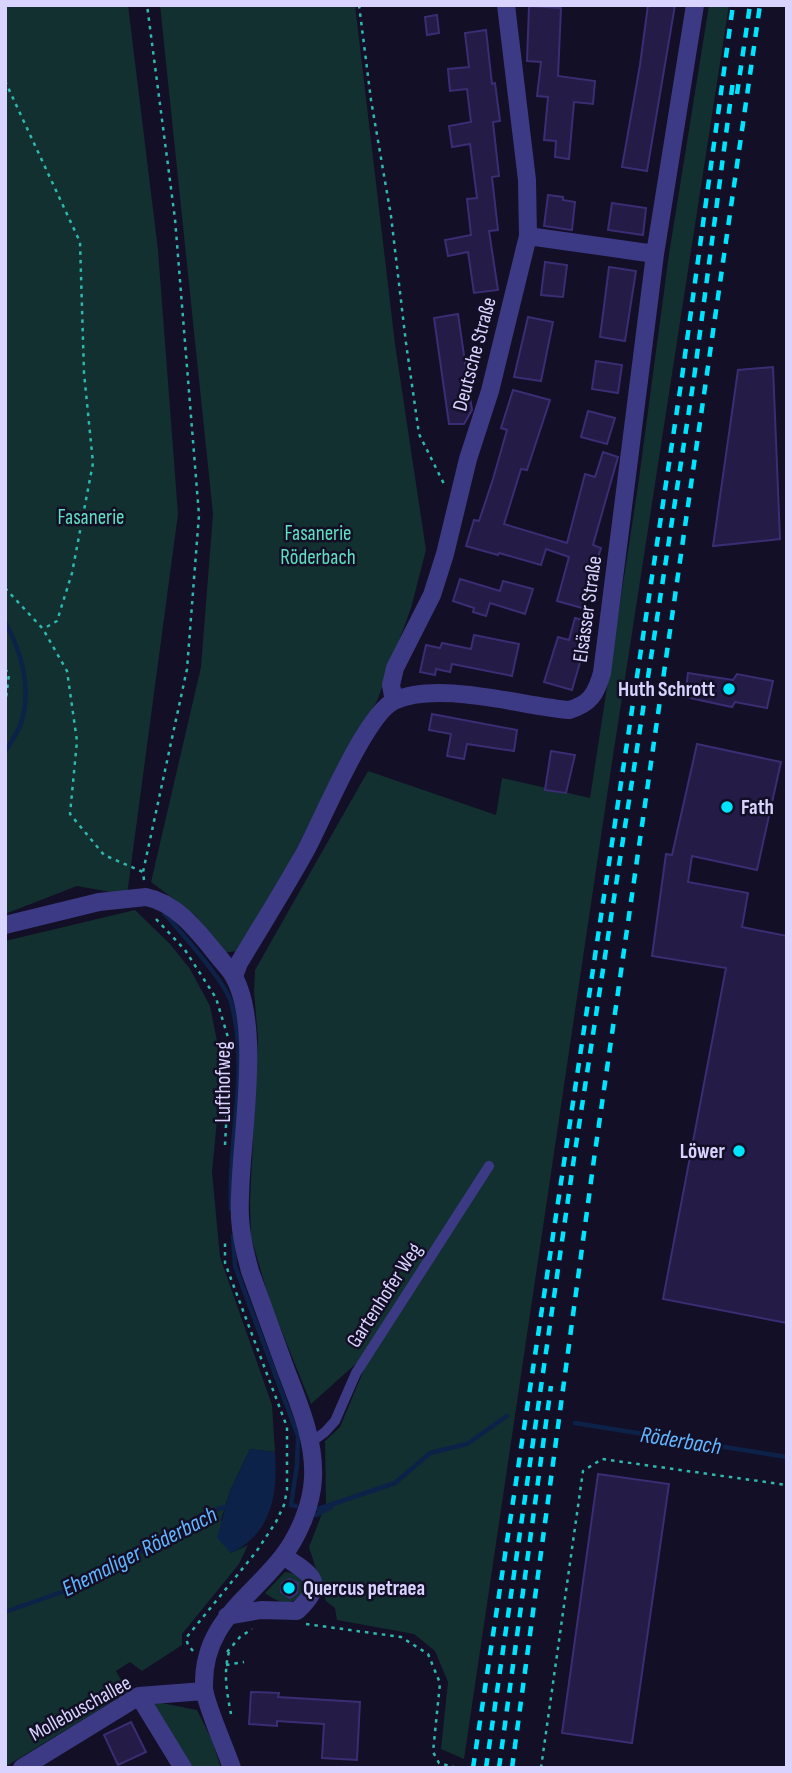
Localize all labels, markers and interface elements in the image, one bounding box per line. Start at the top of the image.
street label: Deutsche Straße [447,294,502,414]
park label: Fasanerie [57,505,125,530]
park label: Fasanerie Röderbach [280,521,356,570]
street label: Elsässer Straße [568,554,607,664]
place label: Huth Schrott [618,677,715,702]
marker: Huth Schrott [721,681,737,697]
place label: Fath [741,795,774,820]
marker: Fath [719,799,735,815]
street label: Lufthofweg [211,1041,236,1123]
place label: Löwer [680,1139,725,1164]
marker: Löwer [731,1143,747,1159]
street label: Gartenhofer Weg [341,1238,427,1352]
water label: Röderbach [638,1421,724,1461]
water label: Ehemaliger Röderbach [57,1501,222,1603]
place label: Quercus petraea [303,1576,425,1601]
marker: Quercus petraea [281,1580,297,1596]
street label: Mollebuschallee [25,1670,136,1747]

